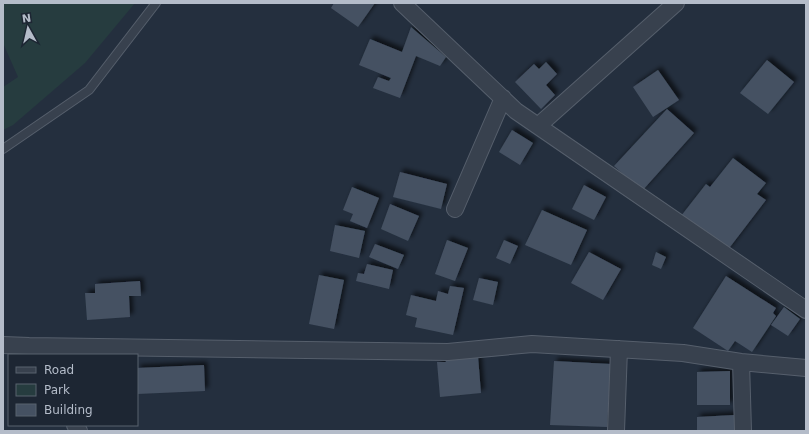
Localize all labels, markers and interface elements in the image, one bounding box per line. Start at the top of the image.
north arrow [8,8,48,48]
text: N [21,12,32,26]
legend [8,354,138,426]
text: Road [44,363,74,377]
text: Park [44,383,70,397]
text: Building [44,403,93,417]

